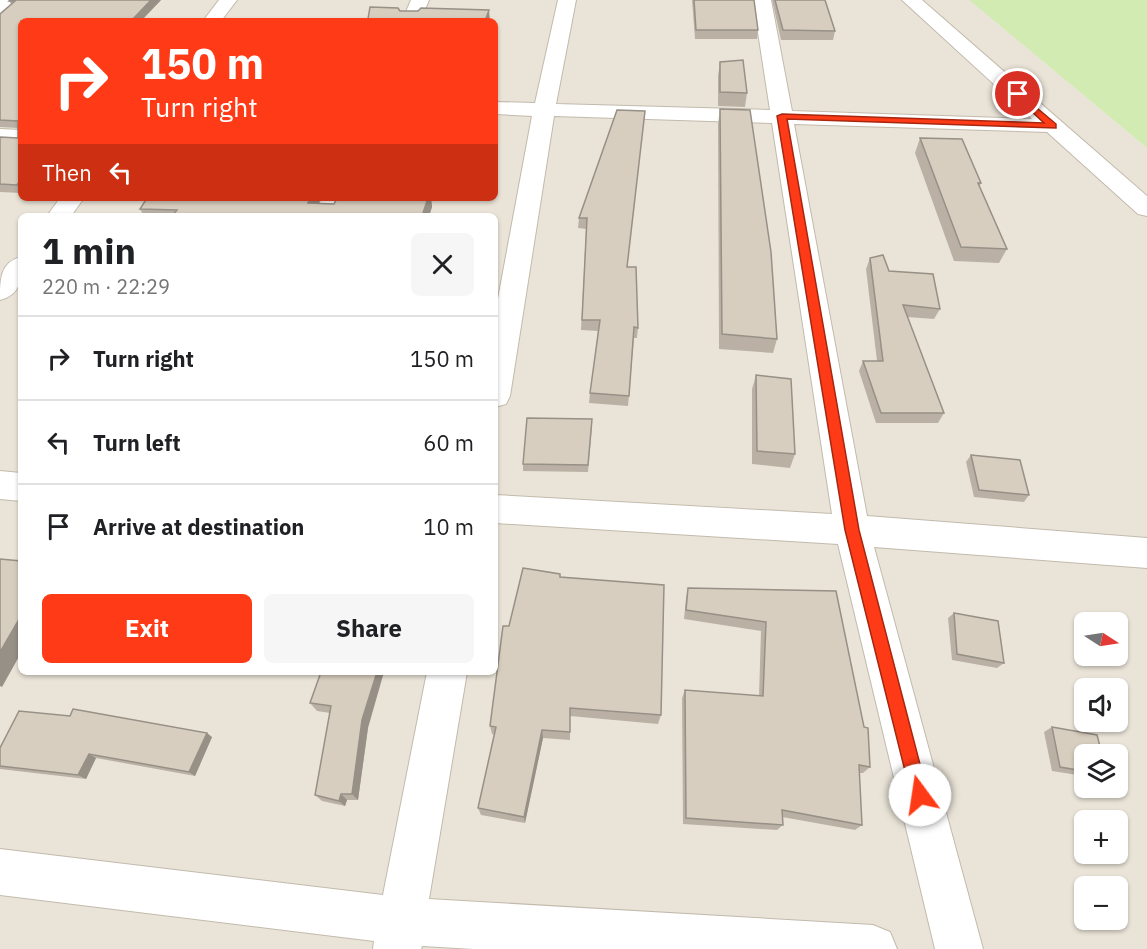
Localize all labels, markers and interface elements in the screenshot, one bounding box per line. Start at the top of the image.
text: 150 m [141,36,264,91]
icon: right [42,42,120,120]
pin [992,68,1043,119]
icon: arrive [1001,77,1034,110]
text: Turn right [141,89,258,124]
icon: left [104,156,137,189]
text: Then [42,158,92,187]
text: 1 min [42,227,136,274]
button: close [411,233,474,296]
text: 220 m · 22:29 [42,273,170,300]
icon: right [42,342,75,375]
text: Turn right [93,344,194,373]
text: 150 m [410,344,474,373]
icon: left [42,426,75,459]
text: Turn left [93,428,181,457]
text: 60 m [423,428,474,457]
icon: arrive [42,510,75,543]
text: Arrive at destination [93,512,304,541]
text: 10 m [423,512,474,541]
button: Exit [42,594,252,663]
button: Share [264,594,474,663]
north arrow [1074,612,1128,666]
map controls [1074,612,1128,930]
button: sound [1074,678,1128,732]
button: layers [1074,744,1128,798]
position arrow [888,763,952,827]
button: + [1074,810,1128,864]
button: − [1074,876,1128,930]

